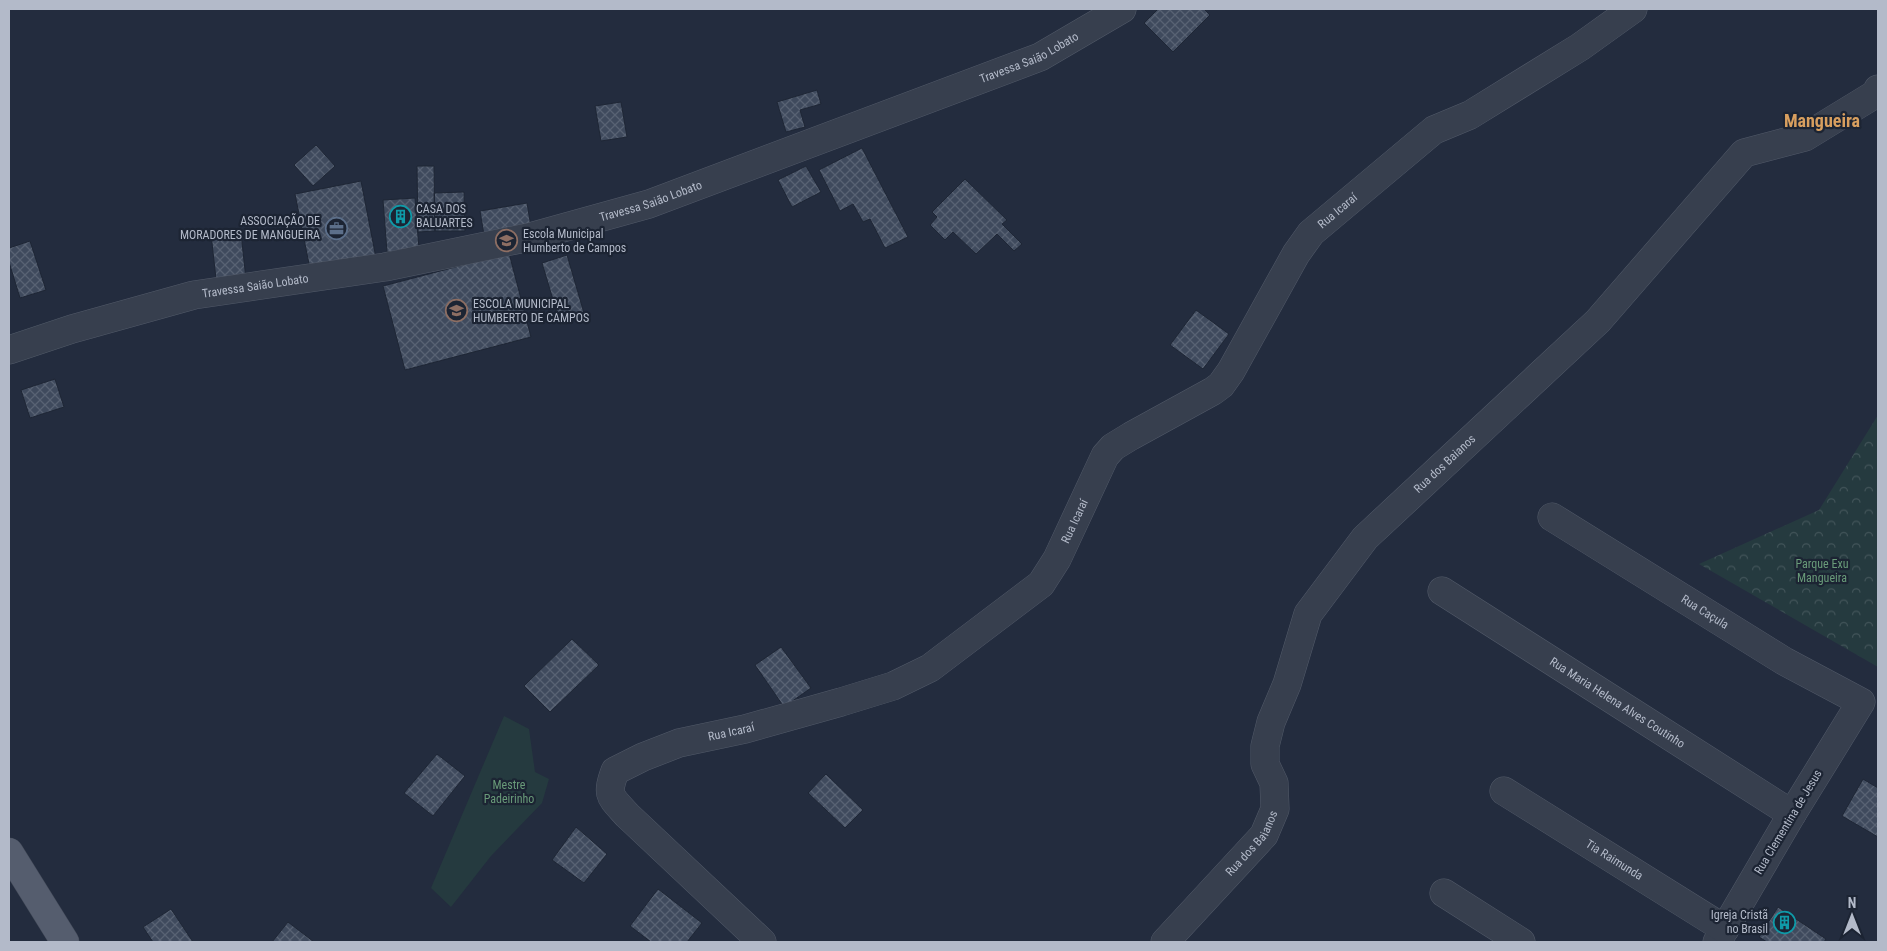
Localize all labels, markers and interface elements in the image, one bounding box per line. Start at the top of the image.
street label: Travessa Saião Lobato [978,29,1081,86]
district label: Mangueira [1784,110,1860,131]
street label: Travessa Saião Lobato [598,178,704,224]
street label: Rua Icaraí [1315,190,1361,231]
place label: CASA DOS BALUARTES [416,202,473,230]
building icon: CASA DOS BALUARTES [388,204,412,228]
place label: ASSOCIAÇÃO DE MORADORES DE MANGUEIRA [180,212,320,242]
office icon: ASSOCIAÇÃO DE MORADORES DE MANGUEIRA [324,216,348,240]
place label: Escola Municipal Humberto de Campos [523,227,626,255]
school or university icon: Escola Municipal Humberto de Campos [495,229,519,253]
street label: Travessa Saião Lobato [201,271,309,301]
place label: ESCOLA MUNICIPAL HUMBERTO DE CAMPOS [473,297,589,325]
school or university icon: ESCOLA MUNICIPAL HUMBERTO DE CAMPOS [445,299,469,323]
street label: Rua dos Baianos [1411,432,1478,496]
street label: Rua Icaraí [1058,496,1091,545]
park label: Parque Exu Mangueira [1795,557,1849,585]
street label: Rua Caçula [1679,592,1731,632]
street label: Rua Maria Helena Alves Coutinho [1547,655,1688,751]
street label: Rua Icaraí [707,719,757,744]
street label: Rua Clementina de Jesus [1751,767,1825,877]
park label: Mestre Padeirinho [484,778,534,806]
street label: Rua dos Baianos [1223,809,1280,879]
street label: Tia Raimunda [1583,837,1646,883]
north arrow [1827,891,1877,941]
text: N [1848,895,1856,911]
place label: Igreja Cristã no Brasil [1711,908,1768,936]
building icon: Igreja Cristã no Brasil [1772,910,1796,934]

